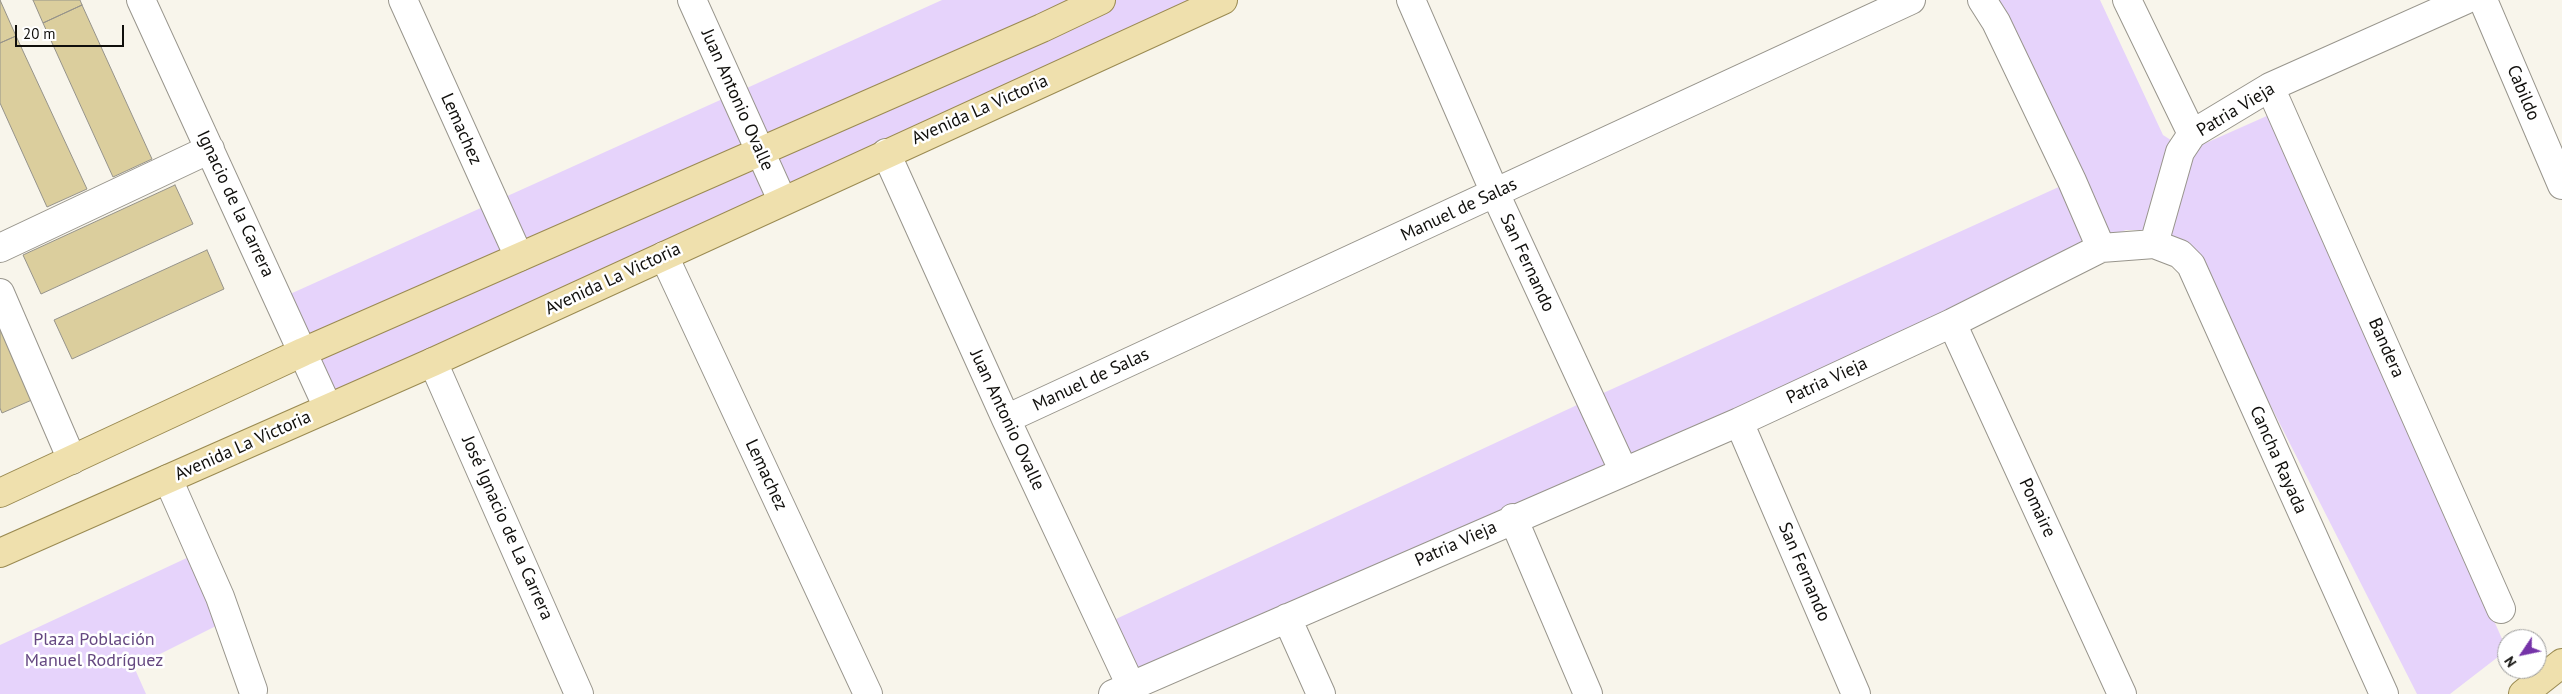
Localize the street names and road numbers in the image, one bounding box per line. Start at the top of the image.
street label: Juan Antonio Ovalle [696,26,778,174]
street label: Cabildo [2502,62,2544,124]
street label: Avenida La Victoria [909,70,1051,150]
street label: Patria Vieja [2193,78,2279,142]
street label: Lemachez [436,90,486,168]
street label: Ignacio de la Carrera [192,127,278,281]
street label: Manuel de Salas [1397,174,1521,246]
street label: San Fernando [1495,211,1559,315]
street label: Avenida La Victoria [542,238,684,320]
street label: Bandera [2363,315,2409,381]
street label: Manuel de Salas [1029,344,1153,416]
street label: Juan Antonio Ovalle [965,346,1049,494]
street label: Patria Vieja [1783,353,1871,409]
street label: Cancha Rayada [2245,403,2311,517]
street label: Avenida La Victoria [172,406,314,486]
street label: José Ignacio de La Carrera [457,433,557,623]
street label: Lemachez [740,436,792,514]
street label: Pomaire [2014,475,2060,541]
street label: Patria Vieja [1412,516,1500,572]
street label: San Fernando [1773,519,1835,625]

